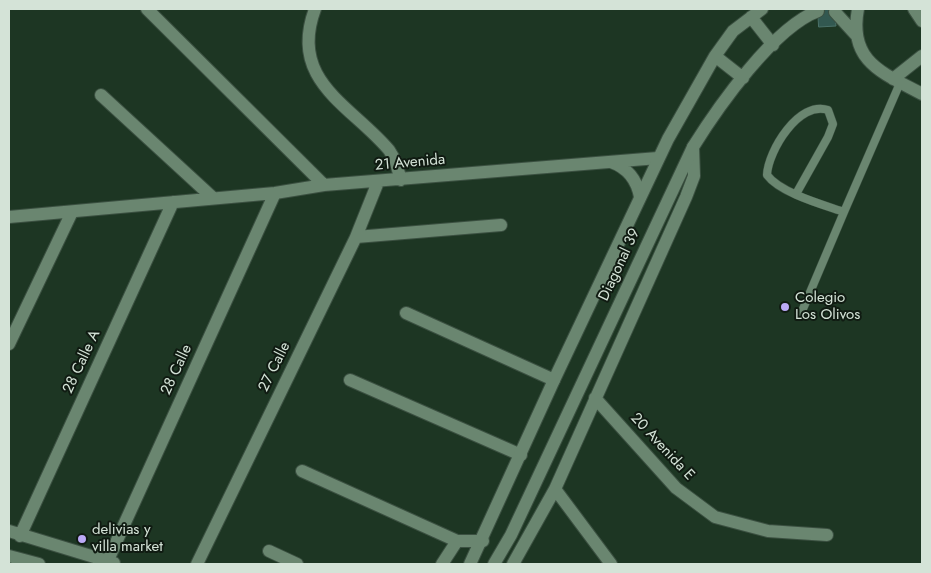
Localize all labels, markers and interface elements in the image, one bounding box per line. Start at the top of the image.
street label: 21 Avenida [374,151,446,175]
street label: Diagonal 39 [595,226,645,304]
place label: Colegio Los Olivos [795,289,860,324]
marker: Colegio Los Olivos [779,301,791,313]
street label: 28 Calle A [60,327,104,397]
street label: 27 Calle [255,339,295,395]
street label: 28 Calle [158,342,196,398]
street label: 20 Avenida E [626,410,698,484]
place label: delivias y villa market [92,521,163,556]
marker: delivias y villa market [76,533,88,545]

